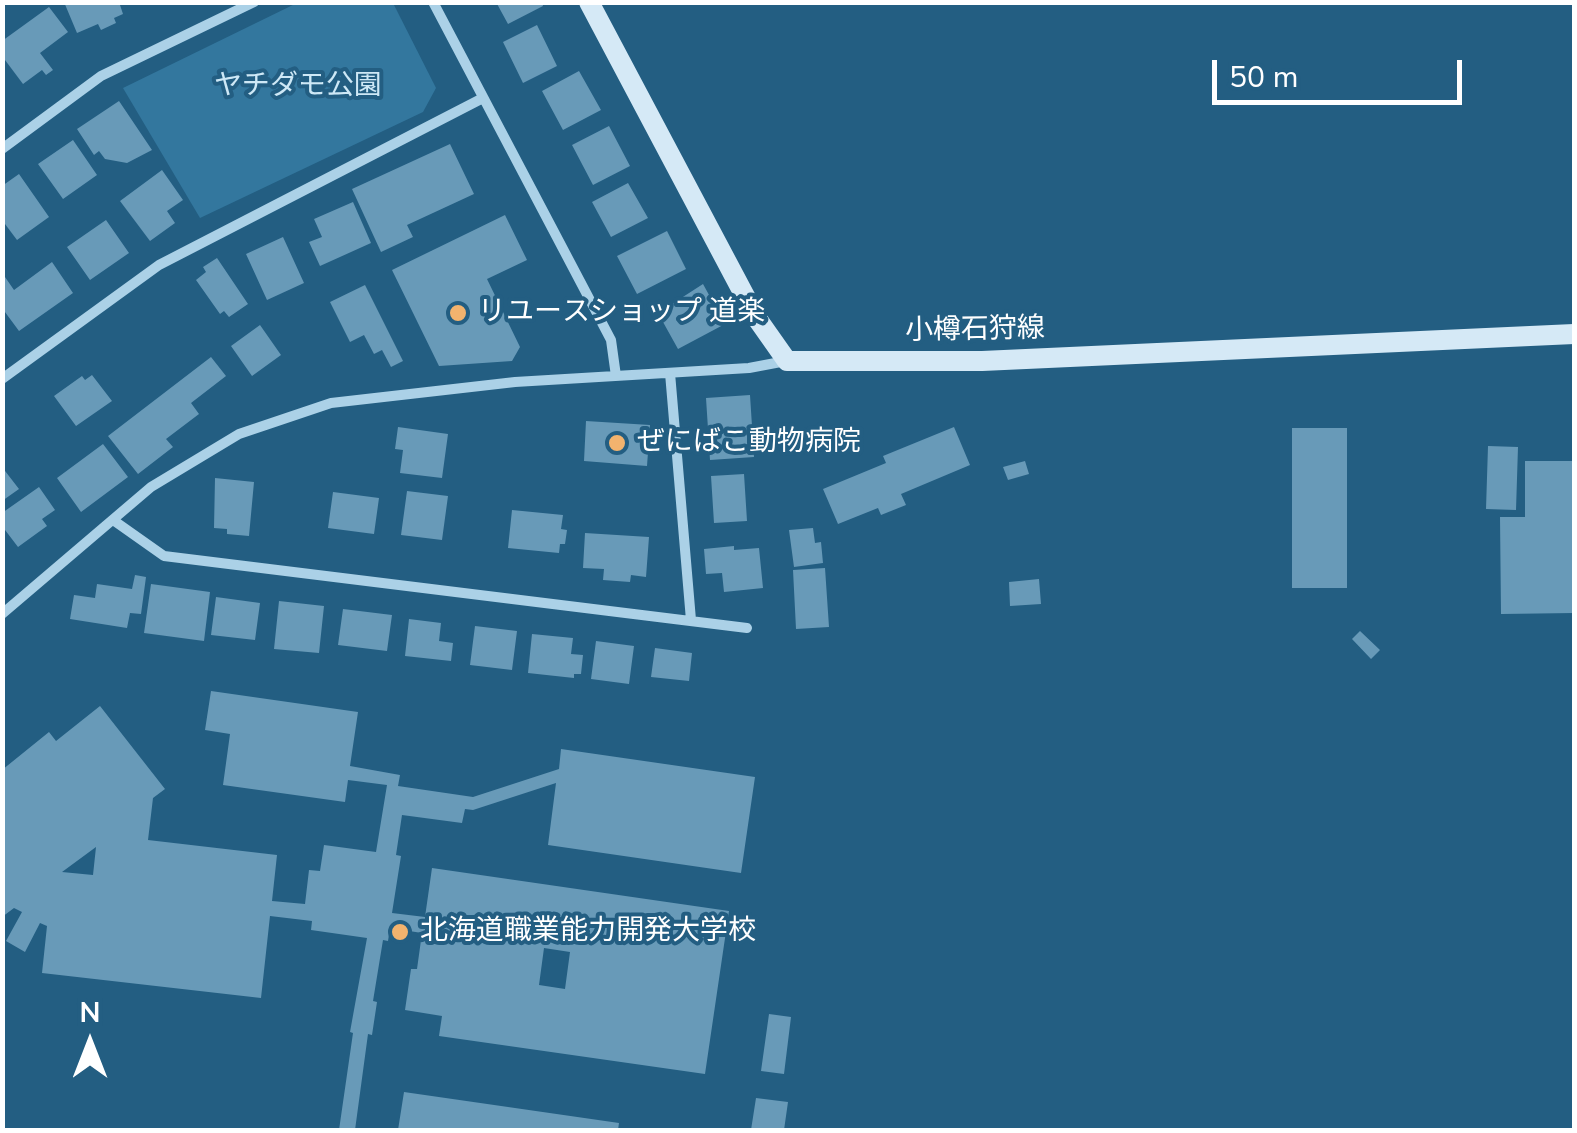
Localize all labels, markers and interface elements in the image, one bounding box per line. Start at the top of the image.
scale bar [1217,40,1467,102]
text: 50 m [1229,57,1298,98]
park label: ヤチダモ公園 [214,70,382,104]
place label: リユースショップ 道楽 [478,296,765,330]
marker: リユースショップ 道楽 [447,302,469,324]
street label: 小樽石狩線 [905,313,1045,349]
place label: ぜにばこ動物病院 [637,426,861,460]
marker: ぜにばこ動物病院 [606,432,628,454]
place label: 北海道職業能力開発大学校 [420,915,756,949]
marker: 北海道職業能力開発大学校 [389,921,411,943]
north arrow [40,993,140,1093]
text: N [80,994,100,1032]

